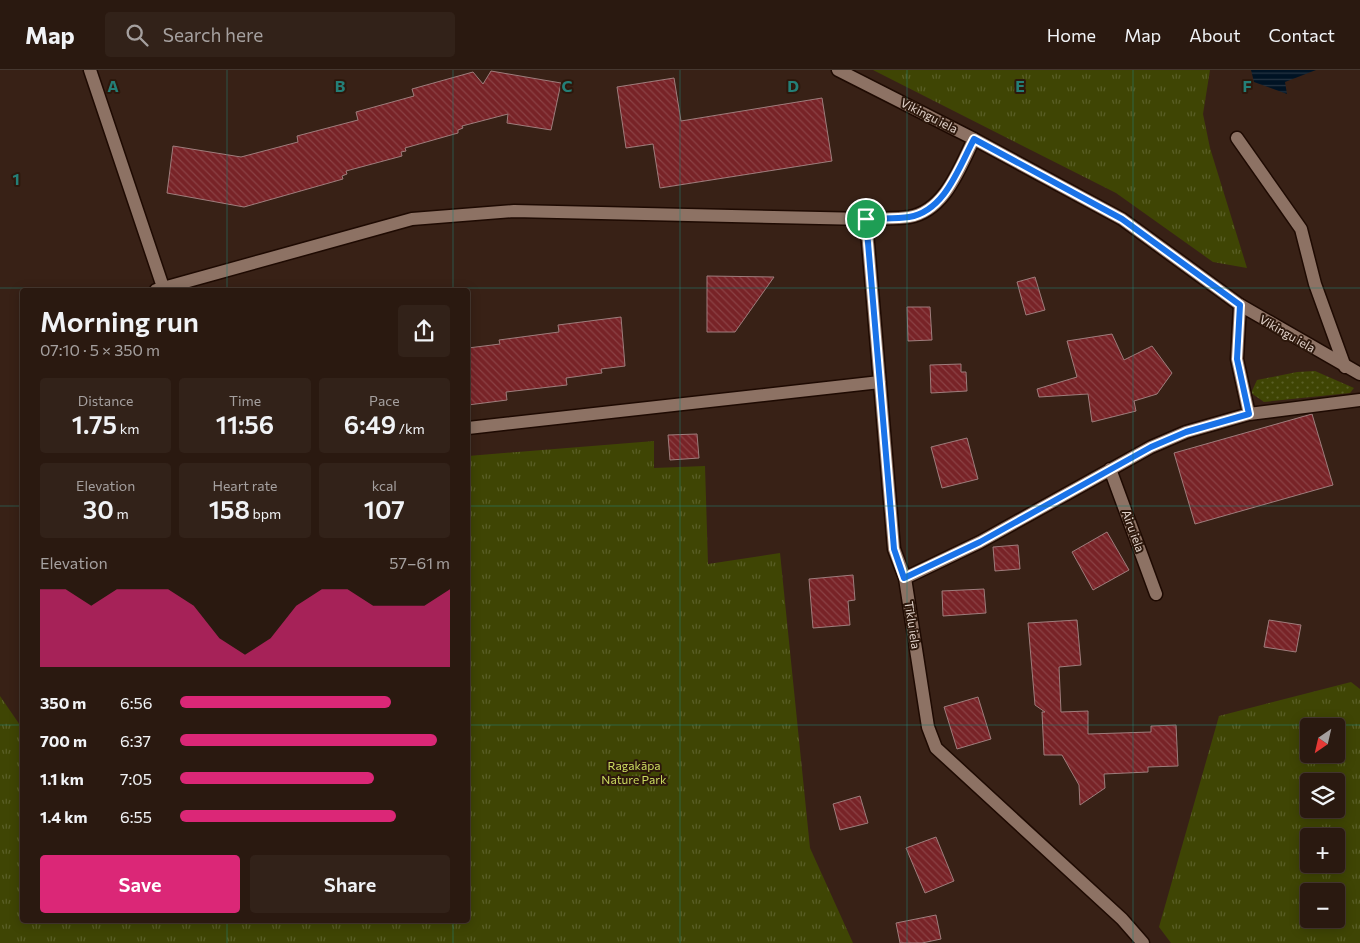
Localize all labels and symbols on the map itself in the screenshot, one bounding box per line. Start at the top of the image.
text: A [107,76,119,95]
text: B [335,76,346,95]
text: C [562,76,573,95]
text: D [787,76,799,95]
text: E [1015,76,1025,95]
text: F [1242,76,1252,95]
street label: Vikingu iela [899,95,960,135]
text: 1 [12,169,20,188]
pin [845,198,887,240]
street label: Vikingu iela [1257,312,1318,355]
street label: Airu iela [1120,508,1148,554]
street label: Tīklu iela [902,600,924,650]
north arrow [1300,718,1345,762]
park label: Ragakāpa Nature Park [601,758,667,786]

